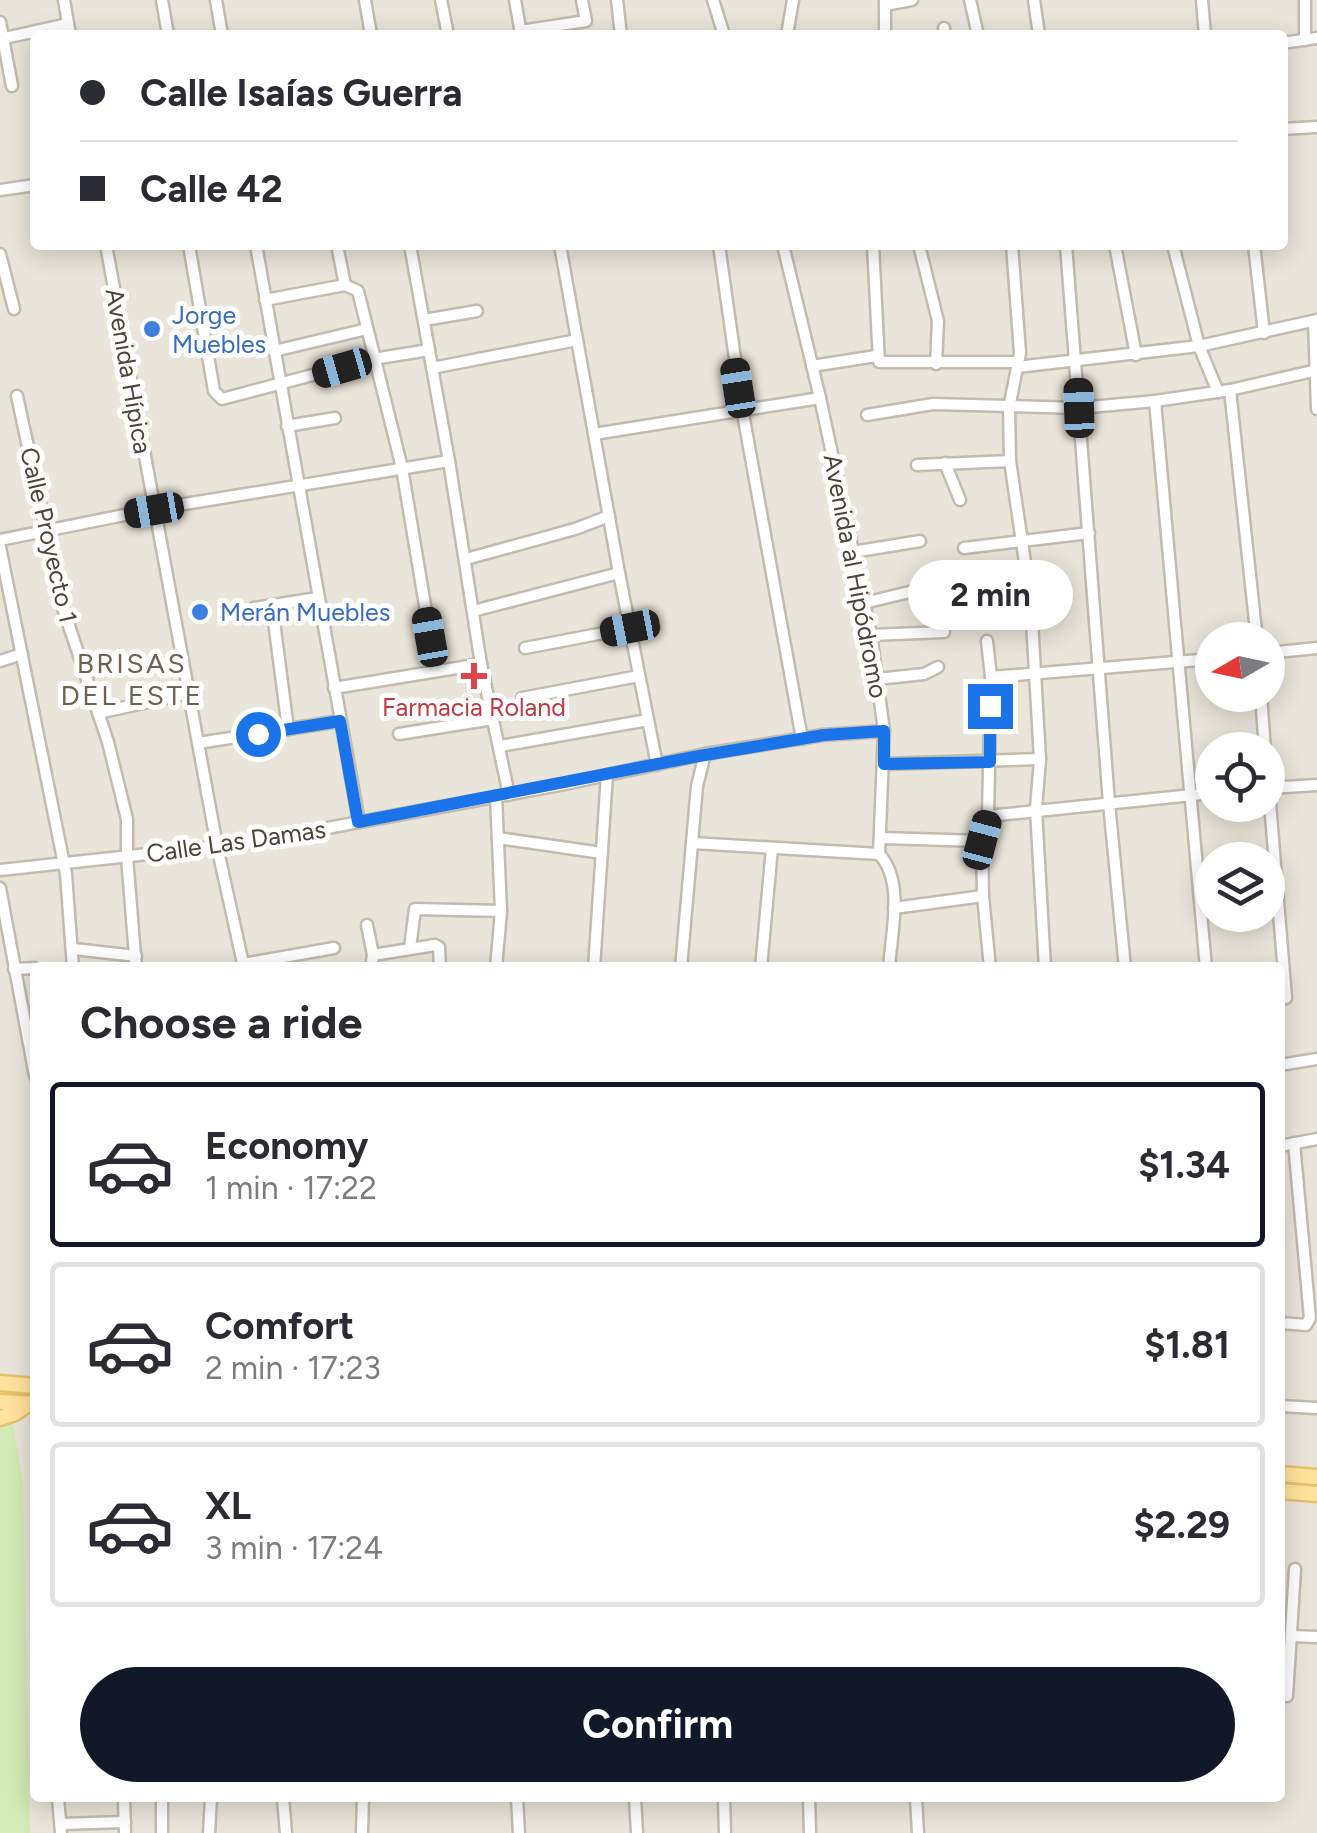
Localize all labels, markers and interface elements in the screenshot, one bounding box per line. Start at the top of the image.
text: Calle Isaías Guerra [140,70,462,116]
text: Calle 42 [140,166,283,212]
street label: Avenida Hípica [100,286,158,456]
place label: Jorge Muebles [172,300,266,359]
marker: Jorge Muebles [141,318,163,340]
car [309,345,375,391]
car [718,356,758,420]
car [1063,377,1095,439]
street label: Calle Proyecto 1 [14,444,84,626]
street label: Avenida al Hipódromo [818,451,894,701]
car [122,490,186,530]
callout: 2 min [908,561,1072,631]
text: 2 min [950,576,1031,614]
place label: Merán Muebles [220,597,390,627]
marker: Merán Muebles [189,601,211,623]
car [410,605,450,669]
car [598,608,662,648]
north arrow [1195,622,1285,712]
map controls [1195,622,1285,932]
district label: BRISAS DEL ESTE [60,646,204,712]
marker: Farmacia Roland [463,665,485,687]
route end [968,684,1013,729]
place label: Farmacia Roland [382,692,566,722]
route start [236,712,281,757]
button: locate [1195,732,1285,822]
car [960,807,1004,873]
street label: Calle Las Damas [144,814,328,868]
button: layers [1195,842,1285,932]
text: Choose a ride [80,995,362,1049]
icon: car [85,1120,175,1210]
text: Economy [205,1123,368,1169]
text: $1.34 [1138,1142,1230,1188]
text: 1 min · 17:22 [205,1169,377,1207]
icon: car [85,1300,175,1390]
text: Comfort [205,1303,354,1349]
text: $1.81 [1144,1322,1230,1368]
text: 2 min · 17:23 [205,1349,381,1387]
icon: car [85,1480,175,1570]
text: XL [205,1483,251,1529]
text: $2.29 [1133,1502,1230,1548]
text: 3 min · 17:24 [205,1529,383,1567]
button: Confirm [80,1667,1235,1782]

